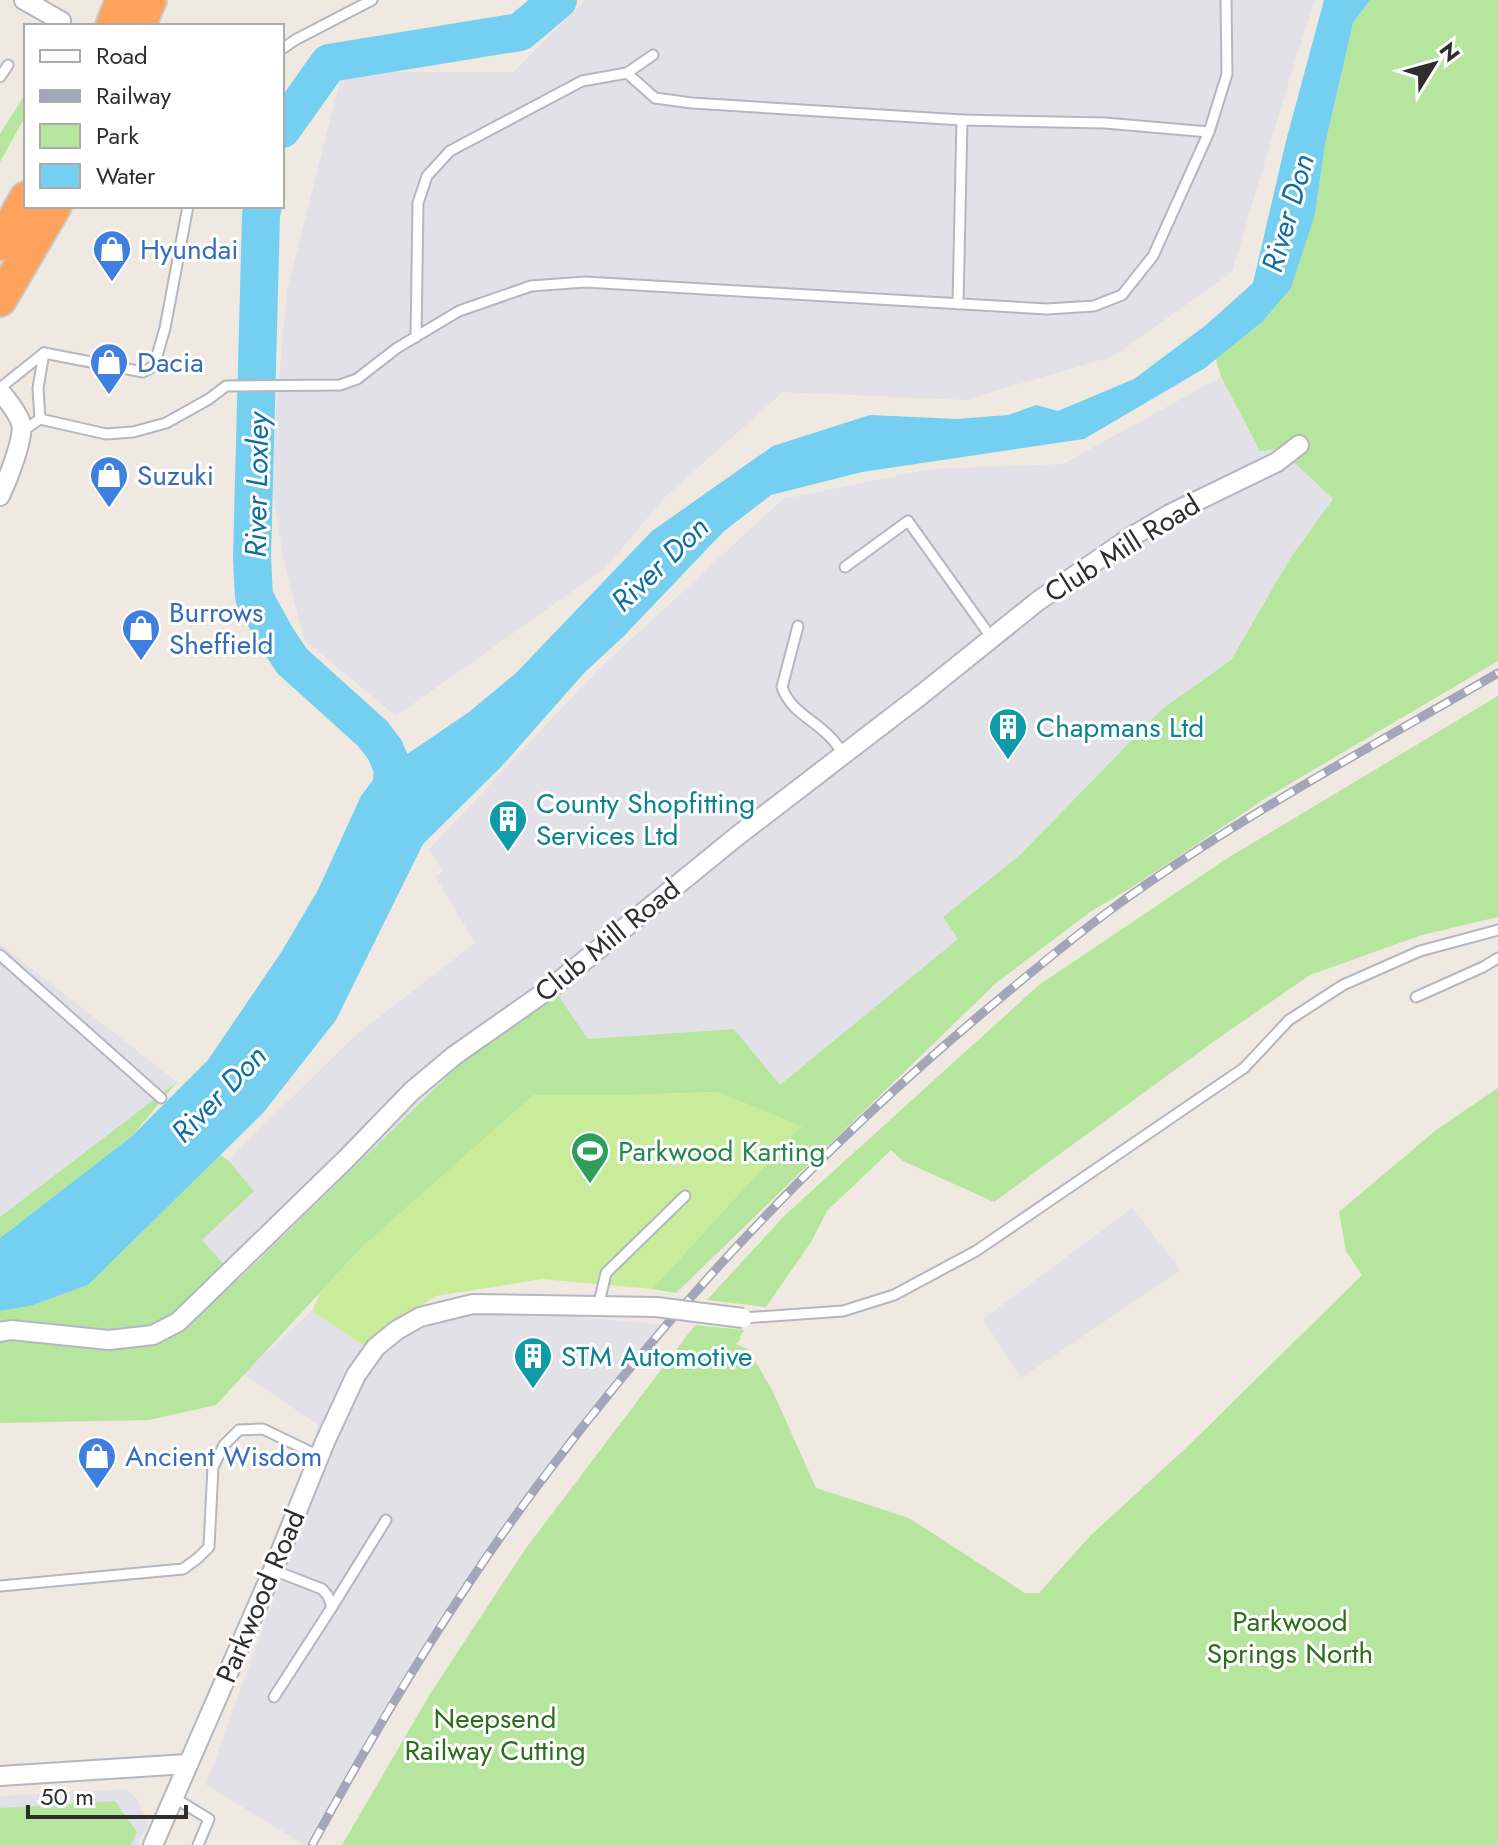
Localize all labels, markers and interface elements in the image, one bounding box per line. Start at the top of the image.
legend [24,24,284,208]
north arrow [1394,24,1474,104]
text: N [1432,35,1468,69]
text: Road [96,38,148,73]
text: Railway [96,78,171,113]
text: Park [96,118,139,153]
water label: River Don [1250,149,1325,277]
text: Water [96,158,156,193]
shop icon: Hyundai [91,228,133,283]
place label: Hyundai [140,229,238,270]
shop icon: Dacia [88,341,130,396]
place label: Dacia [137,342,204,383]
water label: River Loxley [234,410,279,558]
shop icon: Suzuki [88,454,130,509]
place label: Suzuki [137,455,214,496]
street label: Club Mill Road [1037,484,1208,613]
water label: River Don [601,506,718,621]
place label: Burrows Sheffield [169,592,274,665]
shop icon: Burrows Sheffield [120,607,162,662]
building icon: Chapmans Ltd [987,706,1029,761]
place label: Chapmans Ltd [1036,707,1204,748]
place label: County Shopfitting Services Ltd [536,783,755,856]
building icon: County Shopfitting Services Ltd [487,798,529,853]
street label: Club Mill Road [526,869,689,1012]
water label: River Don [161,1035,276,1152]
sports icon: Parkwood Karting [569,1130,611,1185]
place label: Parkwood Karting [618,1131,825,1172]
building icon: STM Automotive [512,1335,554,1390]
place label: STM Automotive [561,1336,753,1377]
shop icon: Ancient Wisdom [76,1435,118,1490]
place label: Ancient Wisdom [125,1436,322,1477]
street label: Parkwood Road [206,1503,315,1689]
park label: Parkwood Springs North [1207,1601,1373,1674]
park label: Neepsend Railway Cutting [404,1698,586,1771]
scale bar [28,1769,186,1819]
text: 50 m [40,1779,94,1814]

